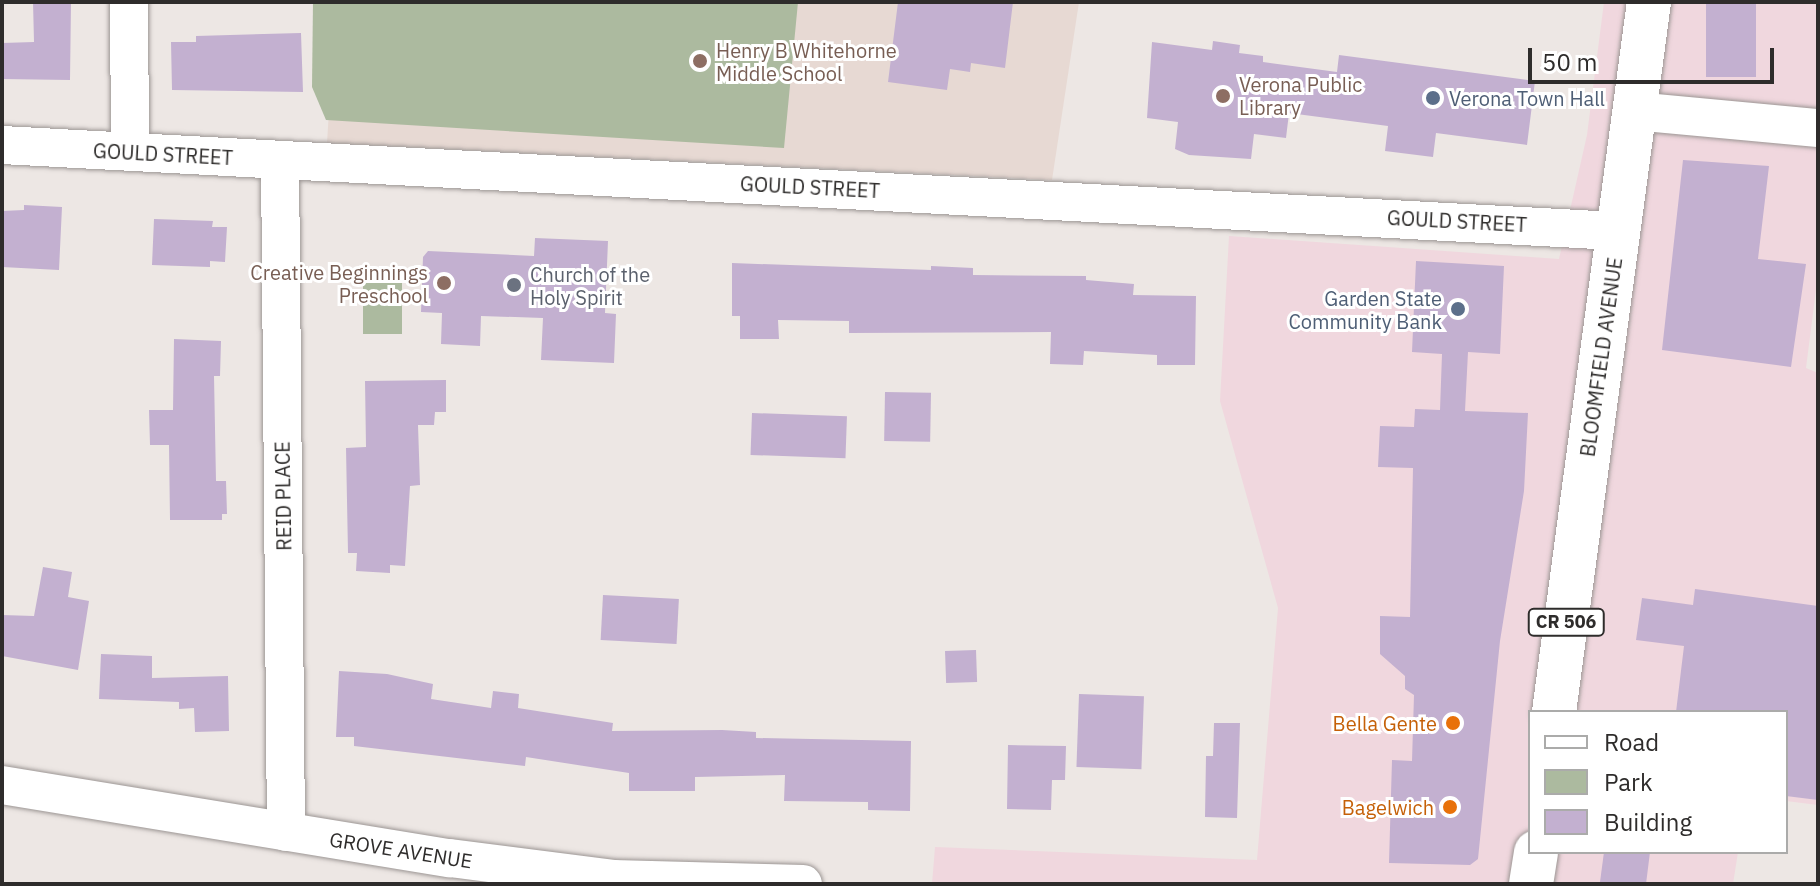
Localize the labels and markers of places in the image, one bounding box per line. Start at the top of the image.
place label: Henry B Whitehorne Middle School [716,38,897,85]
marker: Henry B Whitehorne Middle School [691,52,709,70]
place label: Verona Public Library [1239,72,1362,119]
place label: Verona Town Hall [1449,86,1605,110]
marker: Verona Public Library [1214,87,1232,105]
marker: Verona Town Hall [1424,89,1442,107]
place label: Creative Beginnings Preschool [250,260,428,307]
place label: Church of the Holy Spirit [530,262,650,309]
marker: Creative Beginnings Preschool [435,274,453,292]
marker: Church of the Holy Spirit [505,276,523,294]
place label: Garden State Community Bank [1288,286,1442,333]
marker: Garden State Community Bank [1449,300,1467,318]
place label: Bella Gente [1333,711,1437,735]
marker: Bella Gente [1444,714,1462,732]
place label: Bagelwich [1342,795,1434,819]
marker: Bagelwich [1441,798,1459,816]

